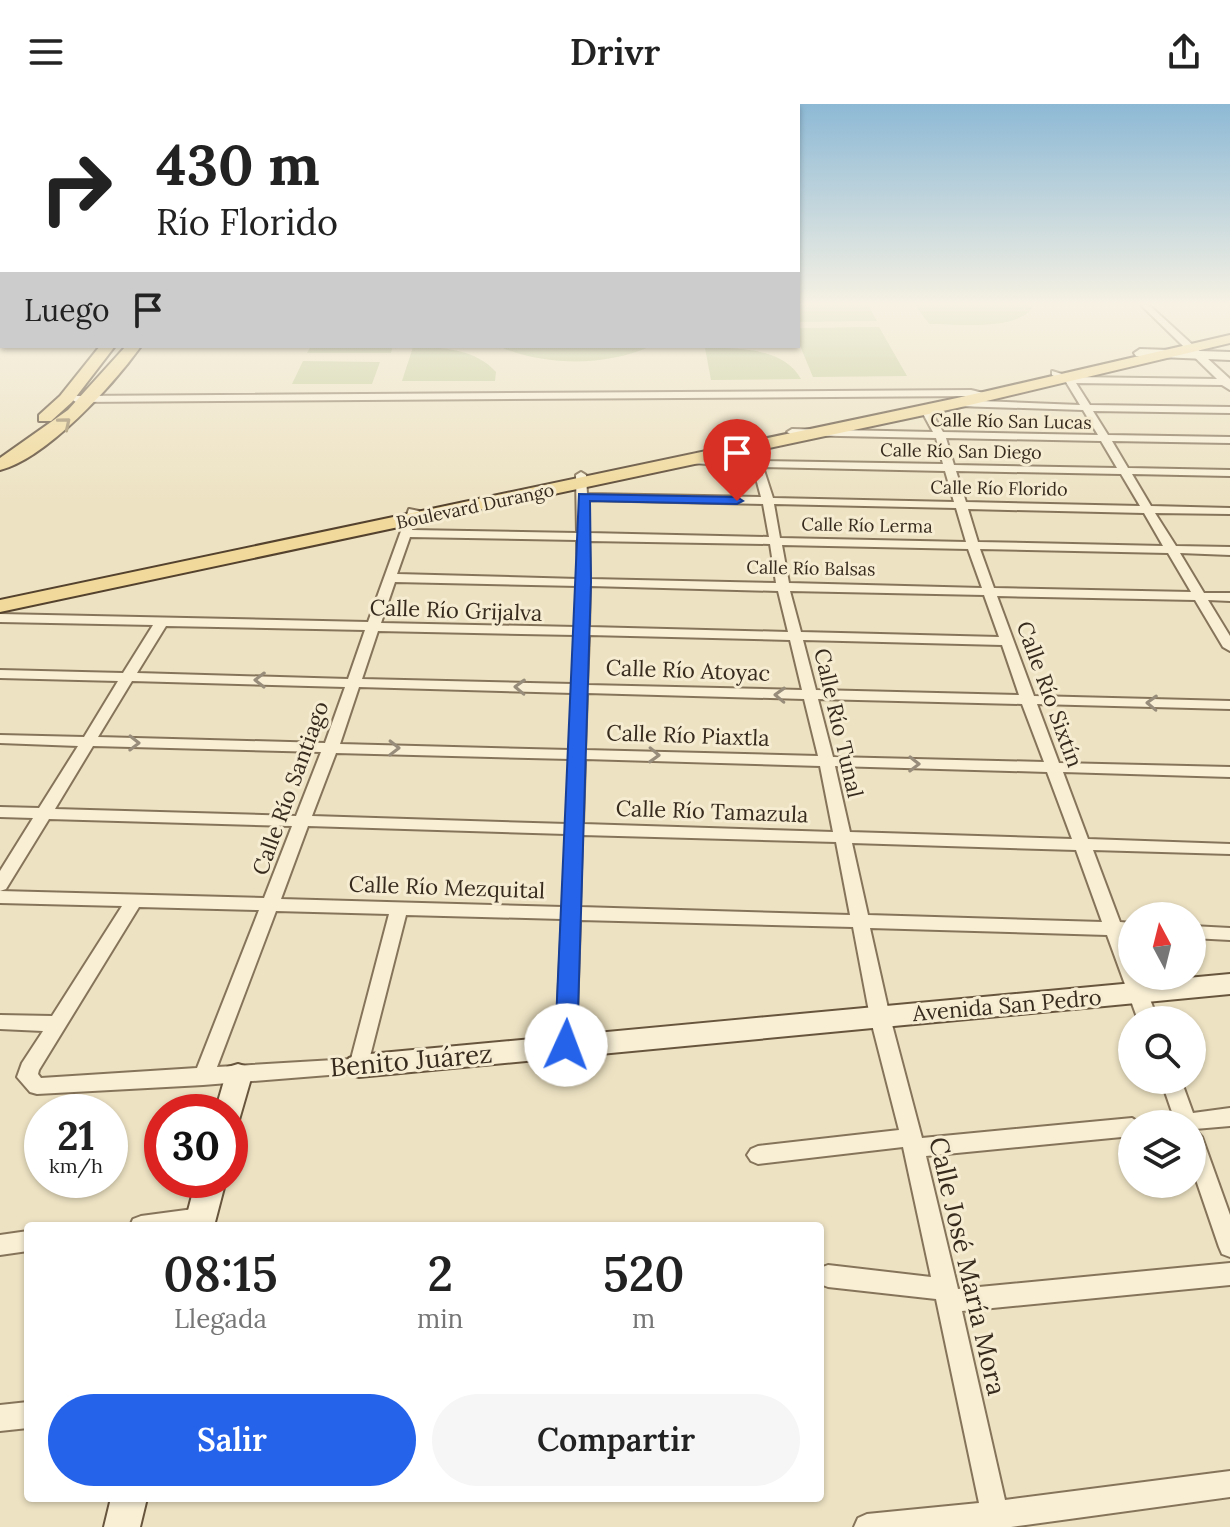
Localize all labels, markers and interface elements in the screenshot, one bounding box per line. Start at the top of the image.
text: Drivr [570,29,660,75]
icon: menu [24,30,68,74]
icon: share [1162,30,1206,74]
text: 430 m [156,129,320,200]
icon: right [24,136,128,240]
text: Río Florido [156,199,338,245]
icon: arrive [126,288,170,332]
text: Luego [24,291,110,329]
street label: Calle Río San Lucas [930,408,1092,434]
one-way arrow [56,418,71,432]
pin [703,419,771,501]
icon: arrive [715,431,759,475]
street label: Calle Río San Diego [880,438,1042,464]
street label: Calle Río Florido [930,475,1068,501]
street label: Boulevard Durango [394,478,556,534]
street label: Calle Río Lerma [801,512,933,538]
street label: Calle Río Balsas [746,555,876,581]
street label: Calle Río Grijalva [369,593,543,627]
street label: Calle Río Sixtín [1011,617,1089,771]
street label: Calle Río Tunal [808,645,870,801]
street label: Calle Río Atoyac [605,653,771,687]
one-way arrow [253,671,266,689]
one-way arrow [513,678,526,696]
one-way arrow [773,686,786,703]
one-way arrow [1145,695,1158,712]
street label: Calle Río Santiago [246,697,334,879]
street label: Calle Río Piaxtla [606,718,770,752]
one-way arrow [128,735,141,752]
one-way arrow [388,740,401,757]
one-way arrow [648,747,661,764]
one-way arrow [908,755,921,772]
street label: Calle Río Tamazula [615,794,809,828]
street label: Calle Río Mezquital [348,870,546,904]
north arrow [1118,902,1206,990]
map controls [1118,902,1206,1198]
street label: Avenida San Pedro [910,983,1103,1027]
position arrow [524,1003,608,1087]
button: search [1118,1006,1206,1094]
street label: Benito Juárez [328,1036,494,1084]
speed limit sign: 30 [144,1094,248,1198]
text: 21 [57,1110,95,1161]
button: layers [1118,1110,1206,1198]
street label: Calle José María Mora [922,1134,1014,1398]
text: km/h [49,1153,103,1178]
text: 08:15 [163,1243,278,1304]
text: 2 [427,1243,453,1304]
text: 520 [603,1243,685,1304]
text: Llegada [174,1302,267,1335]
text: min [417,1302,463,1335]
text: m [632,1302,655,1335]
button: Salir [48,1394,416,1486]
button: Compartir [432,1394,800,1486]

